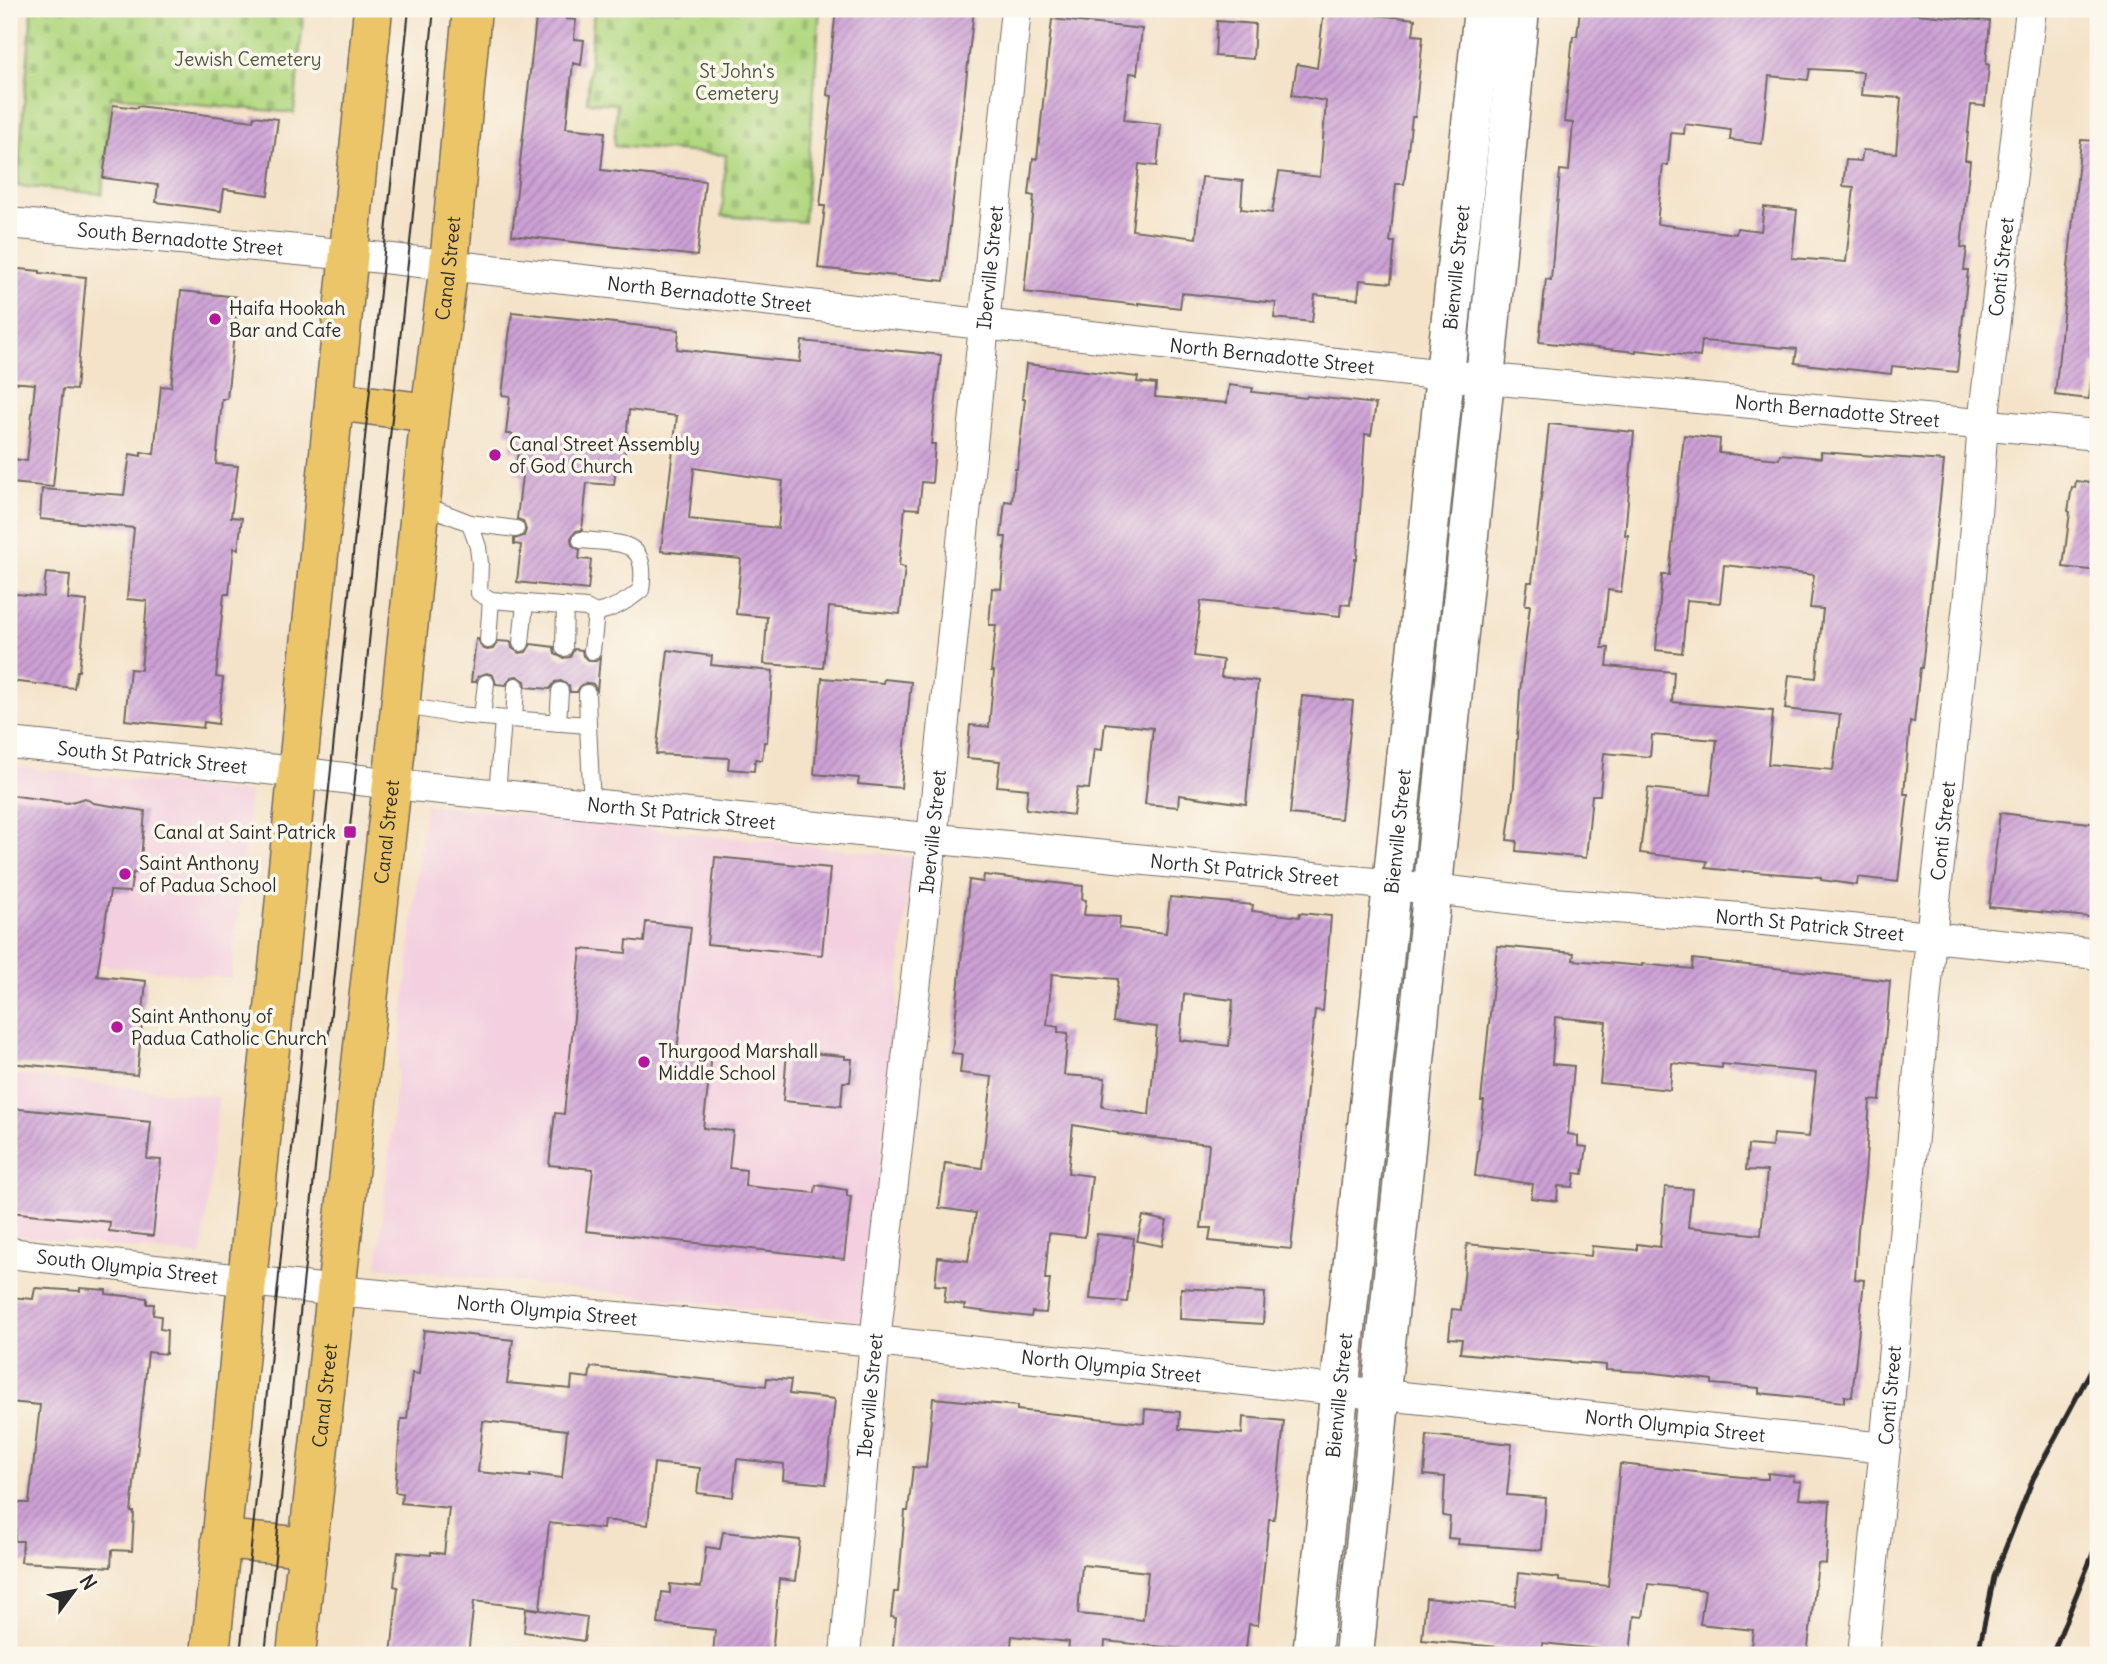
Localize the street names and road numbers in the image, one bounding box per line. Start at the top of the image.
street label: Bienville Street [1438,204,1475,331]
street label: Iberville Street [972,205,1008,331]
street label: Canal Street [430,215,465,322]
street label: Conti Street [1984,216,2019,318]
street label: South Bernadotte Street [76,217,284,261]
street label: North Bernadotte Street [606,271,813,317]
street label: North Bernadotte Street [1169,333,1375,379]
street label: North Bernadotte Street [1734,390,1941,432]
street label: South St Patrick Street [56,736,248,779]
street label: Bienville Street [1379,768,1416,895]
street label: Iberville Street [914,769,951,895]
street label: Canal Street [369,779,404,885]
street label: Conti Street [1925,780,1960,882]
street label: North St Patrick Street [586,792,777,835]
street label: North St Patrick Street [1149,849,1340,891]
street label: North St Patrick Street [1714,904,1905,946]
street label: South Olympia Street [35,1244,219,1289]
street label: North Olympia Street [456,1290,638,1331]
street label: Iberville Street [852,1332,888,1458]
street label: Bienville Street [1321,1332,1357,1459]
street label: Canal Street [307,1342,342,1449]
street label: North Olympia Street [1020,1345,1202,1387]
street label: Conti Street [1873,1345,1906,1446]
street label: North Olympia Street [1584,1404,1766,1447]

